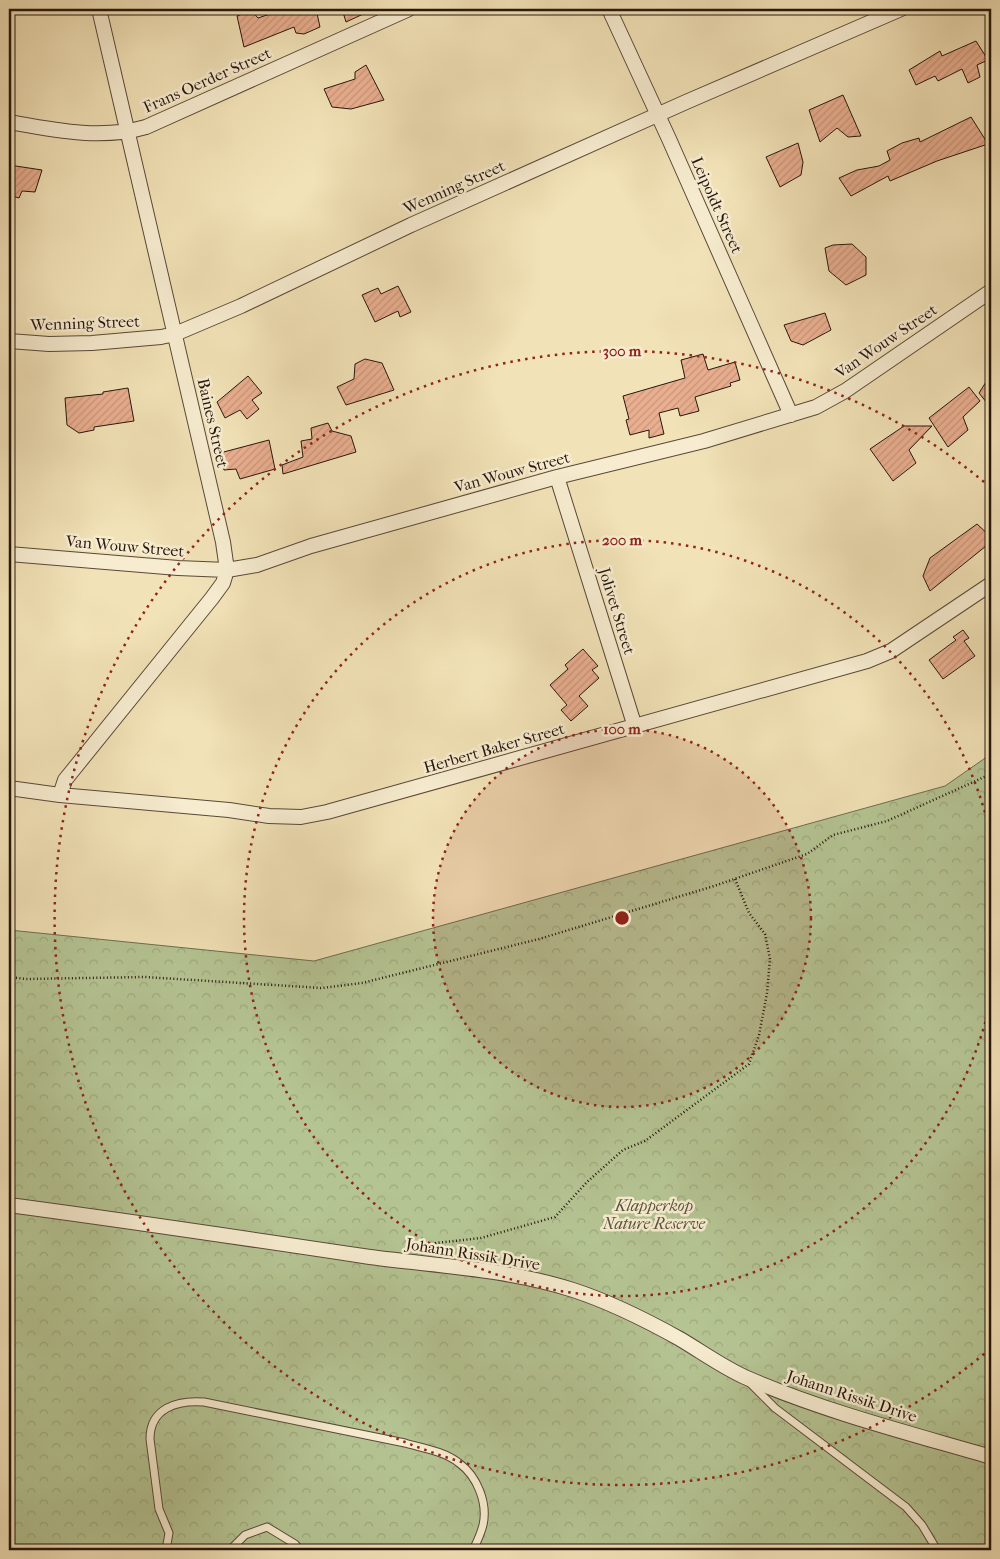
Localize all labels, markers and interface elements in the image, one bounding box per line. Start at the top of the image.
street label: Frans Oerder Street [140,43,274,117]
street label: Leipoldt Street [687,154,747,256]
street label: Wenning Street [399,156,508,218]
street label: Van Wouw Street [831,300,941,383]
street label: Wenning Street [29,312,140,334]
text: 300 m [603,342,642,360]
street label: Baines Street [193,376,233,470]
street label: Van Wouw Street [451,447,572,497]
street label: Van Wouw Street [64,531,185,561]
text: 200 m [602,531,642,549]
street label: Jolivet Street [594,563,639,657]
street label: Herbert Baker Street [421,719,567,777]
text: 100 m [603,720,641,738]
centre of rings [613,909,631,927]
park label: Klapperkop Nature Reserve [602,1196,706,1233]
street label: Johann Rissik Drive [403,1234,542,1274]
street label: Johann Rissik Drive [783,1365,920,1426]

